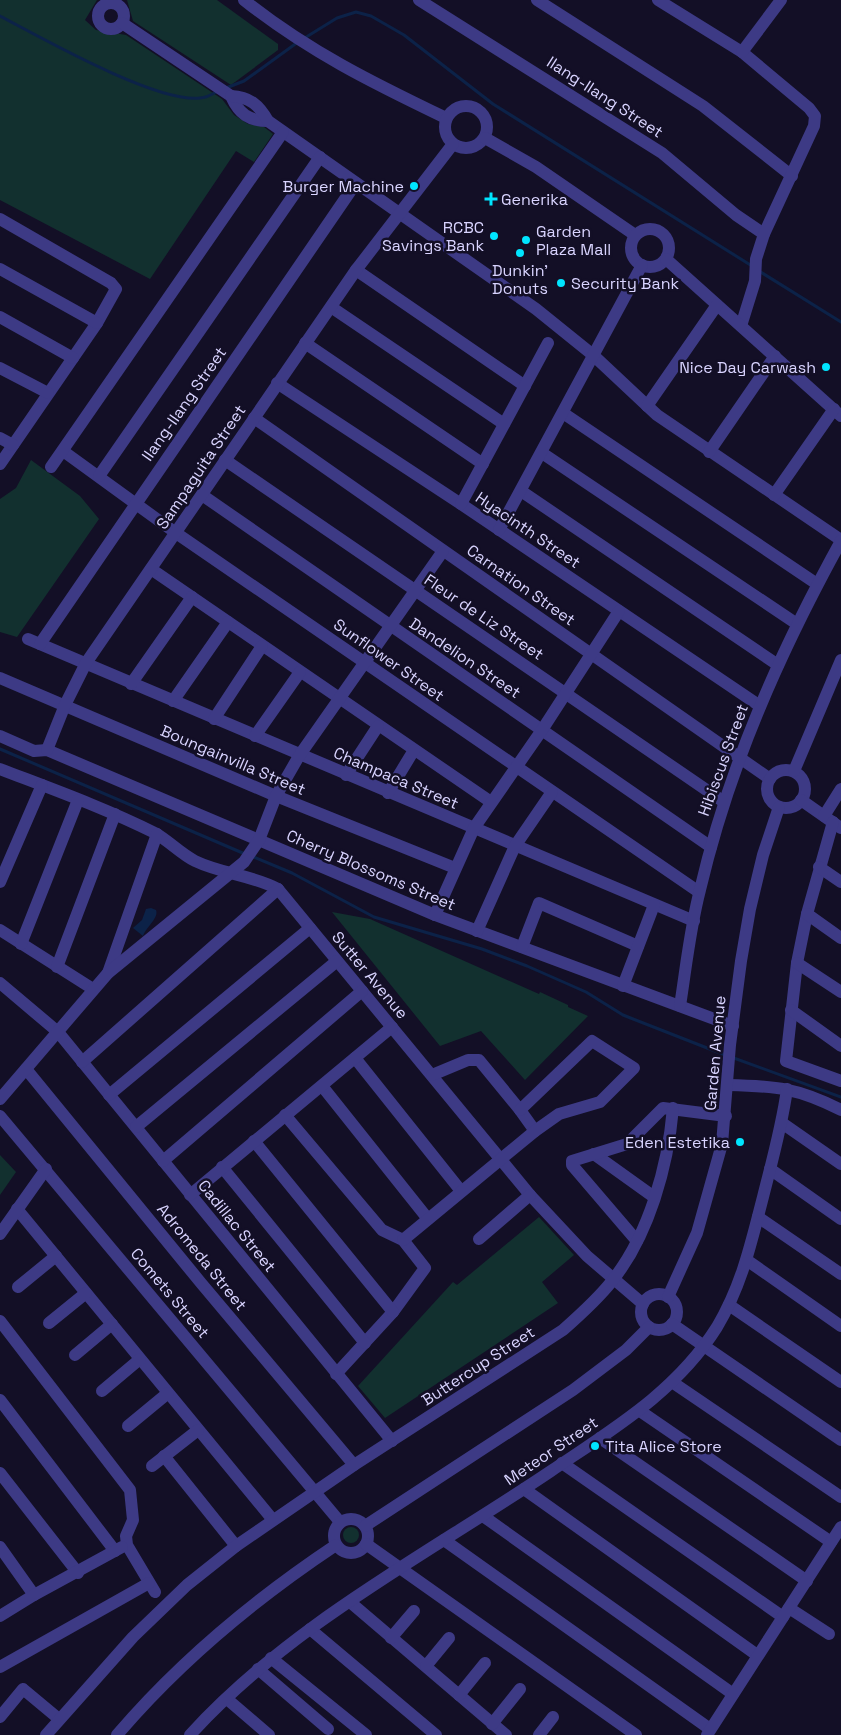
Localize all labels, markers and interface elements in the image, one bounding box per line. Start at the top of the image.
street label: Ilang-Ilang Street [543,52,667,142]
place label: Burger Machine [283,176,404,197]
marker: Burger Machine [408,180,420,192]
place label: Generika [501,189,568,210]
marker: Generika [485,193,497,205]
place label: RCBC Savings Bank [382,217,484,256]
place label: Garden Plaza Mall [536,221,611,260]
marker: RCBC Savings Bank [488,230,500,242]
marker: Garden Plaza Mall [520,234,532,246]
marker: Dunkin' Donuts [514,247,526,259]
place label: Dunkin' Donuts [492,260,548,299]
place label: Security Bank [571,273,679,294]
marker: Security Bank [555,277,567,289]
street label: Ilang-Ilang Street [137,343,231,465]
place label: Nice Day Carwash [679,357,816,378]
marker: Nice Day Carwash [820,361,832,373]
street label: Sampaguita Street [152,401,250,533]
street label: Hyacinth Street [471,487,585,573]
street label: Carnation Street [463,540,579,630]
street label: Fleur de Liz Street [420,569,548,665]
street label: Dandelion Street [405,613,525,703]
street label: Sunflower Street [329,614,449,706]
street label: Hibiscus Street [693,701,753,819]
street label: Boungainvilla Street [157,720,309,800]
street label: Champaca Street [330,742,462,814]
street label: Cherry Blossoms Street [283,825,459,915]
street label: Sutter Avenue [327,927,413,1023]
street label: Garden Avenue [700,995,730,1111]
place label: Eden Estetika [625,1132,730,1153]
marker: Eden Estetika [734,1136,746,1148]
street label: Cadillac Street [193,1176,281,1276]
street label: Adromeda Street [152,1199,252,1315]
street label: Comets Street [126,1243,214,1343]
street label: Buttercup Street [417,1322,539,1410]
street label: Meteor Street [500,1412,602,1490]
place label: Tita Alice Store [605,1436,722,1457]
marker: Tita Alice Store [589,1440,601,1452]

